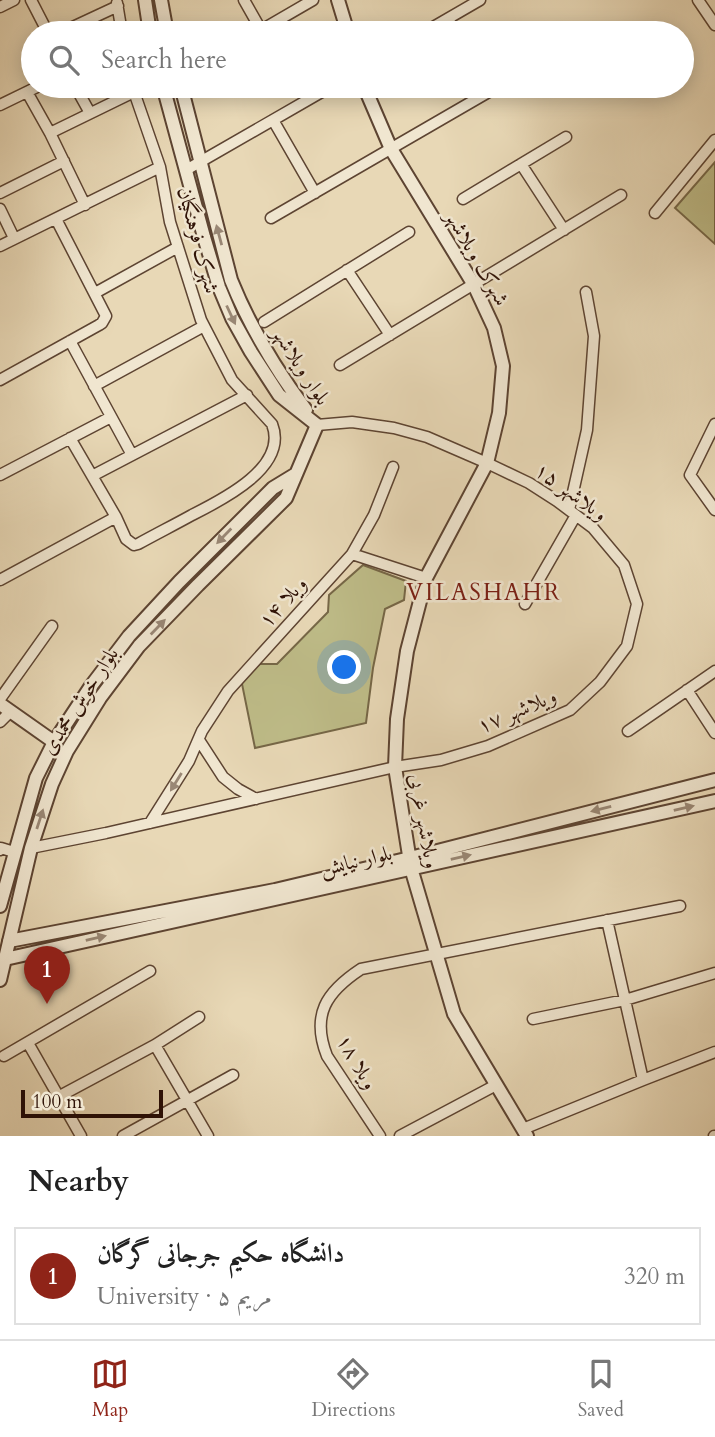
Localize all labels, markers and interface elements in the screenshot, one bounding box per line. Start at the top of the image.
search box [21,21,694,98]
icon: search [45,41,83,79]
text: Search here [101,42,227,77]
street label: شهرک فرهنگیان [170,184,226,296]
street label: شهرک ویلاشهر [437,203,516,311]
one-way arrow [213,224,224,246]
one-way arrow [226,305,237,325]
street label: بلوار ویلاشهر [264,319,337,411]
street label: ویلاشهر ۱۵ [529,456,613,528]
one-way arrow [215,527,232,544]
street label: ۱۴ ویلا [252,570,314,634]
district label: VILASHAHR [406,577,562,608]
one-way arrow [150,618,167,635]
street label: بلوار خوش محمدی [34,641,126,761]
your location [327,650,361,684]
street label: ویلاشهر ۱۷ [473,681,561,741]
street label: ویلاشهر غربی [401,771,447,871]
one-way arrow [169,773,182,792]
one-way arrow [673,802,695,813]
one-way arrow [590,804,612,815]
one-way arrow [36,808,46,829]
street label: بلوار نیایش [317,839,395,883]
one-way arrow [451,851,473,862]
one-way arrow [85,933,107,944]
pin: 1 [24,946,70,1004]
street label: ویلا ۱۸ [330,1029,384,1095]
scale bar [21,1087,163,1119]
text: 100 m [32,1089,82,1115]
text: Nearby [28,1161,129,1202]
text: دانشگاه حکیم جرجانی گرگان [97,1236,344,1271]
text: 1 [47,1261,59,1292]
text: 320 m [624,1261,685,1292]
text: University · ۵ مریم [97,1281,272,1312]
tab: Map [91,1355,129,1423]
tab: Directions [312,1355,395,1423]
tab: Saved [578,1355,624,1423]

